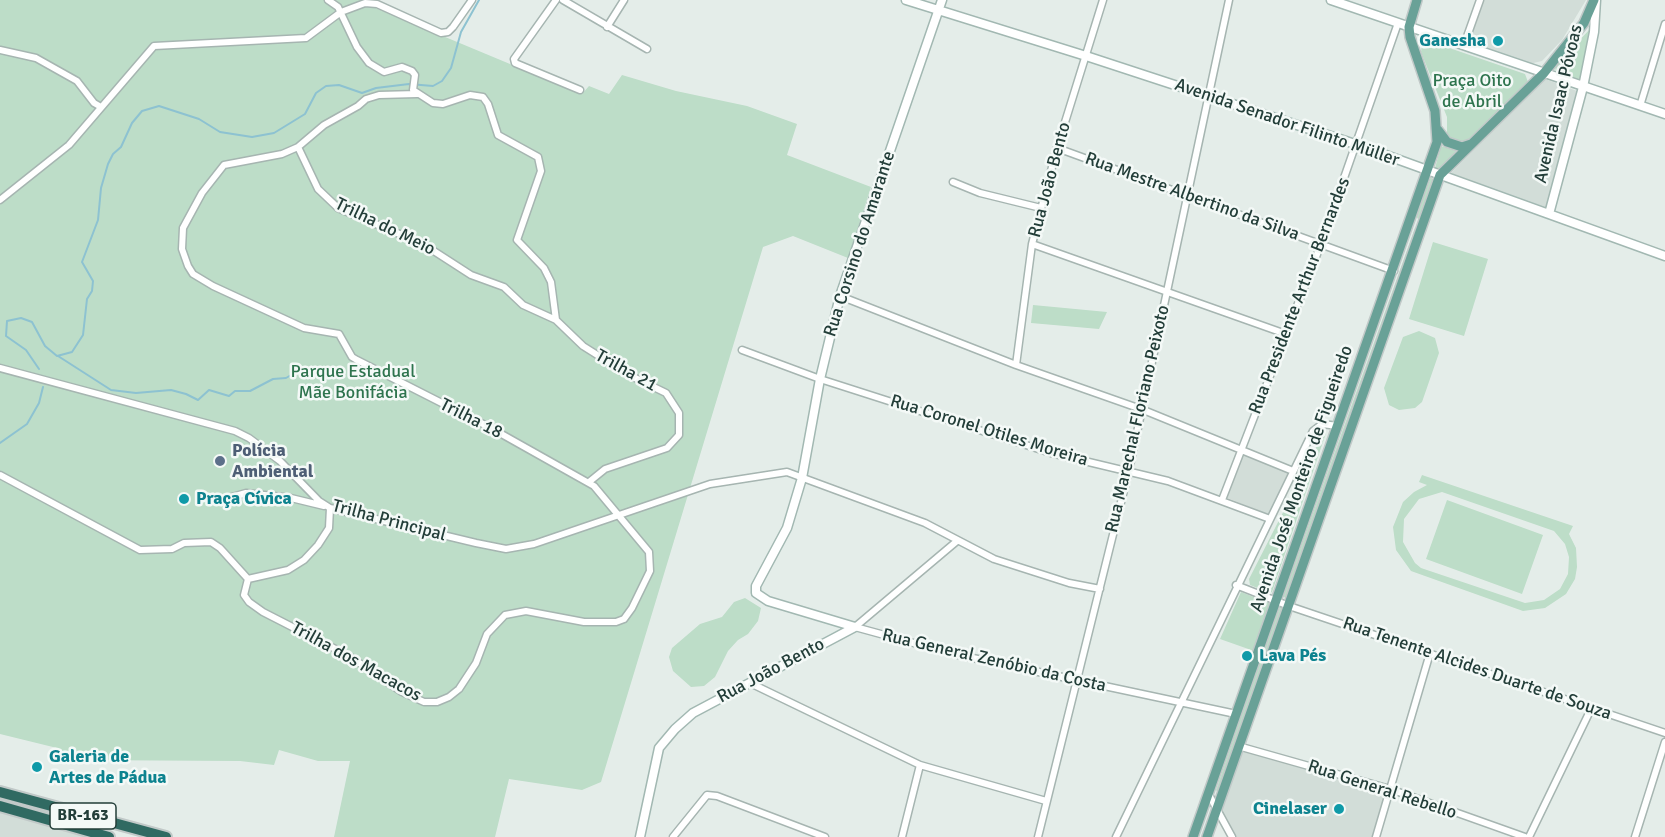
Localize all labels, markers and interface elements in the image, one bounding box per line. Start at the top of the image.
street label: Avenida Isaac Póvoas [1530,23,1588,185]
place label: Ganesha [1419,30,1486,52]
marker: Ganesha [1491,34,1505,48]
park label: Praça Oito de Abril [1432,70,1512,112]
street label: Avenida Senador Filinto Müller [1172,74,1402,172]
street label: Rua João Bento [1024,120,1076,240]
street label: Rua Corsino do Amarante [820,148,900,340]
street label: Rua Mestre Albertino da Silva [1082,148,1302,246]
street label: Rua Presidente Arthur Bernardes [1245,175,1355,417]
street label: Trilha do Meio [331,193,439,261]
street label: Rua Marechal Floriano Peixoto [1101,303,1175,535]
street label: Avenida José Monteiro de Figueiredo [1246,343,1358,615]
street label: Trilha 21 [591,345,661,397]
park label: Parque Estadual Mãe Bonifácia [291,361,415,404]
street label: Rua Coronel Otiles Moreira [887,391,1091,471]
street label: Trilha 18 [436,394,506,444]
place label: Polícia Ambiental [232,440,313,482]
marker: Polícia Ambiental [213,454,227,468]
place label: Praça Cívica [196,488,292,510]
marker: Praça Cívica [177,492,191,506]
street label: Trilha Principal [330,495,448,547]
street label: Rua Tenente Alcides Duarte de Souza [1340,613,1614,725]
street label: Trilha dos Macacos [287,617,425,707]
street label: Rua General Zenóbio da Costa [880,625,1108,697]
street label: Rua João Bento [714,634,828,708]
place label: Lava Pés [1259,645,1326,667]
marker: Lava Pés [1240,649,1254,663]
place label: Galeria de Artes de Pádua [49,746,167,789]
street label: Rua General Rebello [1305,756,1459,824]
marker: Galeria de Artes de Pádua [30,760,44,774]
place label: Cinelaser [1253,798,1327,820]
marker: Cinelaser [1332,802,1346,816]
road number: BR-163 [50,803,116,829]

